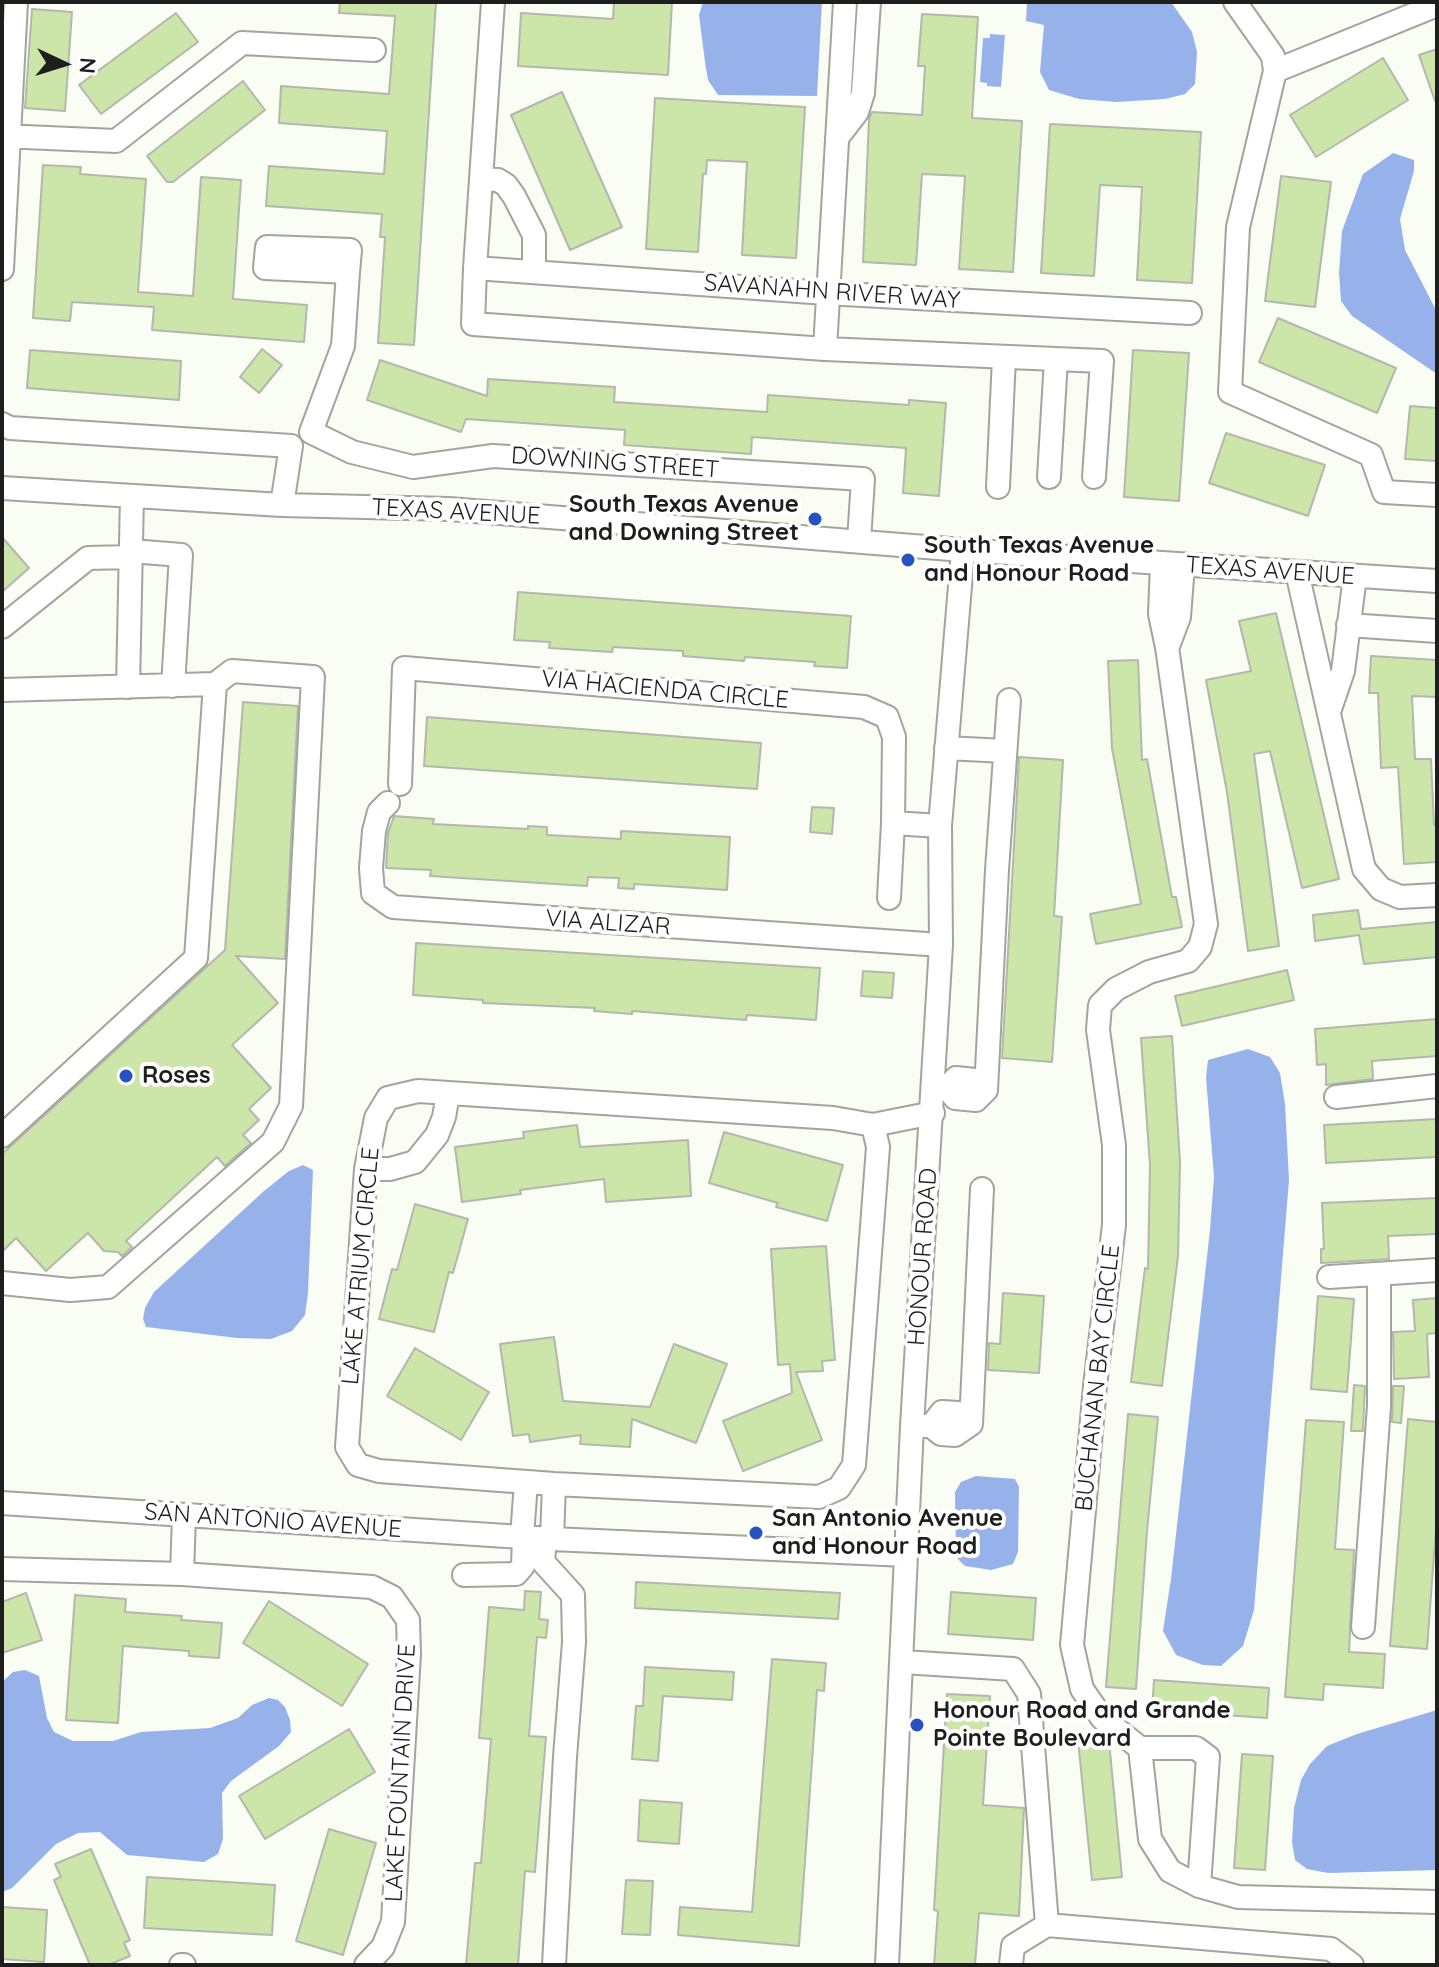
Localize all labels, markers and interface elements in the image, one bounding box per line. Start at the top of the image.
north arrow [24,24,104,104]
text: N [73,57,102,75]
street label: SAVANAHN RIVER WAY [703,269,961,315]
street label: DOWNING STREET [510,441,720,485]
place label: South Texas Avenue and Downing Street [569,491,799,547]
street label: TEXAS AVENUE [371,493,541,531]
marker: South Texas Avenue and Downing Street [806,510,824,528]
place label: South Texas Avenue and Honour Road [924,532,1154,588]
marker: South Texas Avenue and Honour Road [899,551,917,569]
street label: TEXAS AVENUE [1185,551,1355,591]
street label: VIA HACIENDA CIRCLE [540,665,790,715]
street label: VIA ALIZAR [544,904,672,942]
place label: Roses [142,1062,211,1090]
marker: Roses [117,1067,135,1085]
street label: LAKE ATRIUM CIRCLE [336,1146,386,1386]
street label: HONOUR ROAD [902,1167,944,1347]
street label: BUCHANAN BAY CIRCLE [1070,1243,1126,1513]
street label: SAN ANTONIO AVENUE [143,1498,403,1544]
place label: San Antonio Avenue and Honour Road [772,1505,1003,1561]
marker: San Antonio Avenue and Honour Road [747,1524,765,1542]
street label: LAKE FOUNTAIN DRIVE [380,1643,422,1903]
place label: Honour Road and Grande Pointe Boulevard [933,1697,1231,1753]
marker: Honour Road and Grande Pointe Boulevard [908,1716,926,1734]

